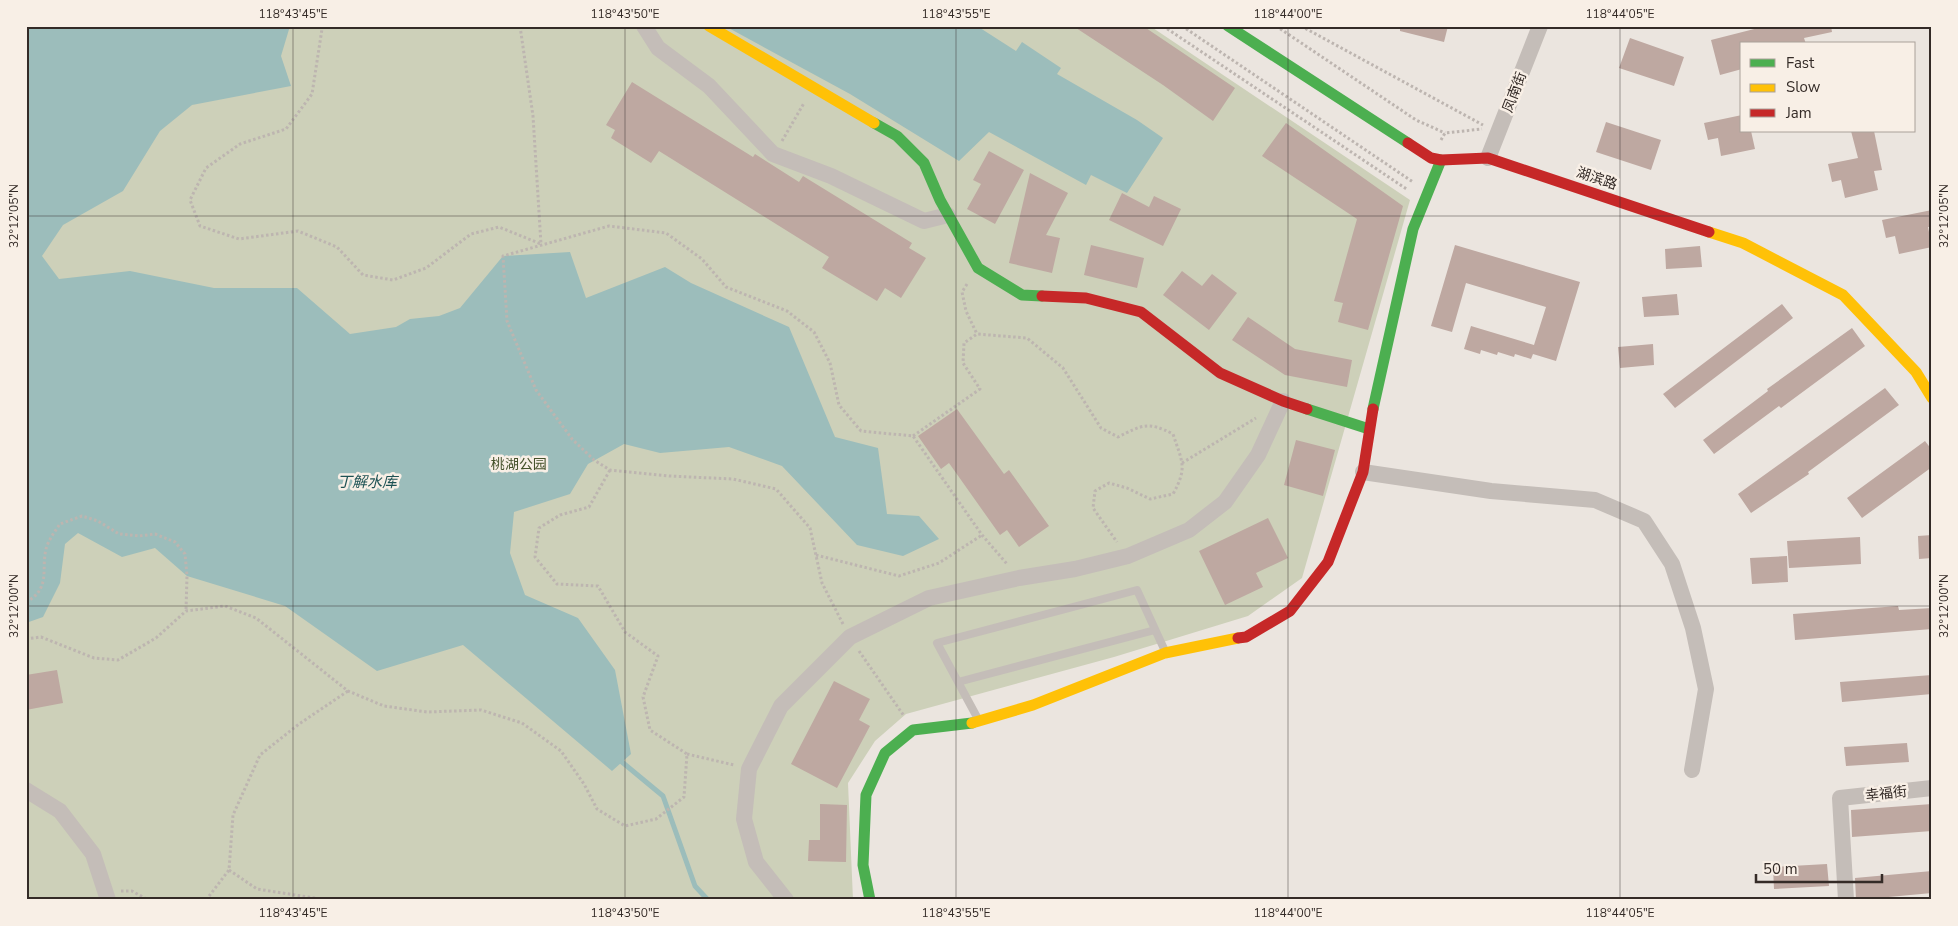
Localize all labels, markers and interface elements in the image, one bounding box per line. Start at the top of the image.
text: 118°43'45"E [258,6,328,22]
text: 118°43'50"E [590,6,660,22]
text: 118°43'55"E [921,6,991,22]
text: 118°44'00"E [1253,6,1323,22]
text: 118°44'05"E [1585,6,1655,22]
legend [1740,42,1916,132]
text: Fast [1786,53,1815,73]
street label: 凤南街 [1498,69,1531,115]
text: Slow [1786,77,1821,97]
text: Jam [1785,103,1812,123]
street label: 湖滨路 [1574,163,1620,194]
text: 32°12'05"N [6,184,22,248]
text: 32°12'05"N [1936,184,1952,248]
park label: 桃湖公园 [491,455,547,474]
water label: 丁解水库 [337,472,400,492]
text: 32°12'00"N [6,574,22,638]
text: 32°12'00"N [1936,574,1952,638]
street label: 幸福街 [1864,782,1908,805]
scale bar [1756,851,1882,883]
text: 50 m [1763,859,1798,879]
text: 118°43'45"E [258,905,328,921]
text: 118°43'50"E [590,905,660,921]
text: 118°43'55"E [921,905,991,921]
text: 118°44'00"E [1253,905,1323,921]
text: 118°44'05"E [1585,905,1655,921]

